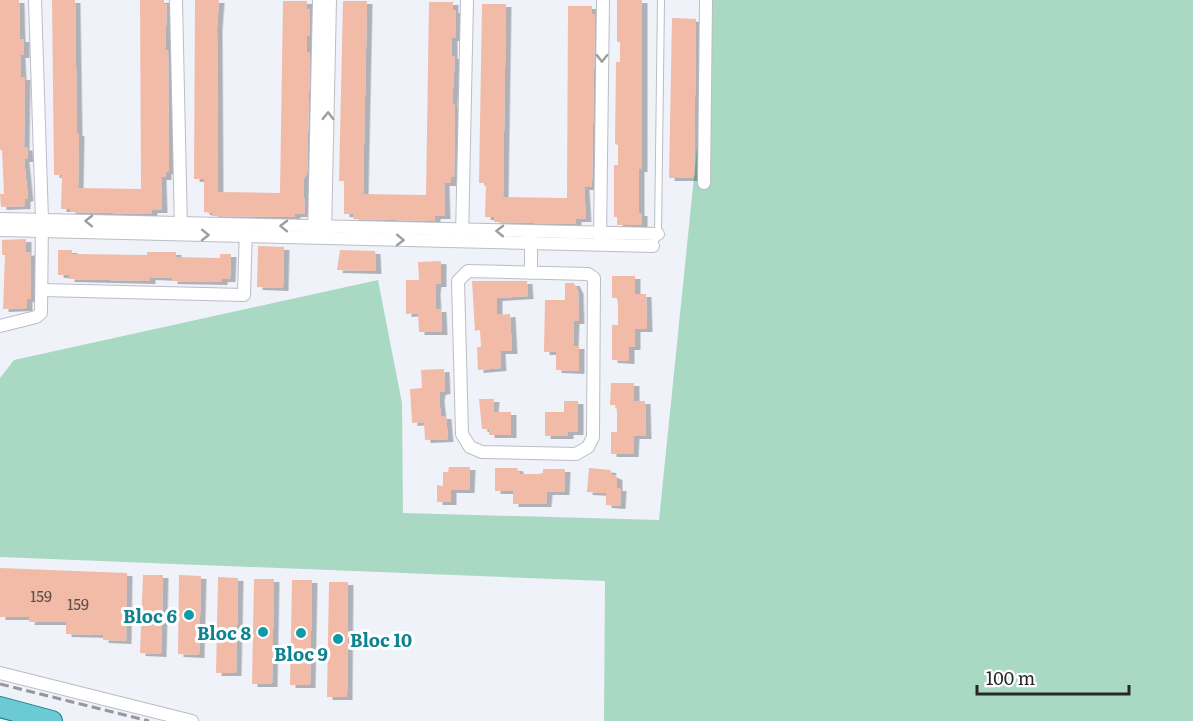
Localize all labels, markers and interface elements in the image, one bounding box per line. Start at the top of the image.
one-way arrow [596,54,608,63]
one-way arrow [321,112,334,121]
one-way arrow [84,215,93,227]
one-way arrow [279,220,288,232]
one-way arrow [495,224,504,237]
one-way arrow [201,229,210,241]
one-way arrow [396,234,405,246]
house number: 159 [30,584,52,607]
house number: 159 [67,592,89,615]
place label: Bloc 6 [123,602,177,629]
marker: Bloc 6 [182,608,196,622]
place label: Bloc 8 [197,619,251,646]
marker: Bloc 8 [256,625,270,639]
marker: Bloc 9 [294,626,308,640]
place label: Bloc 10 [350,626,412,653]
marker: Bloc 10 [331,632,345,646]
place label: Bloc 9 [274,640,328,667]
scale bar [977,658,1128,696]
text: 100 m [986,664,1035,691]

